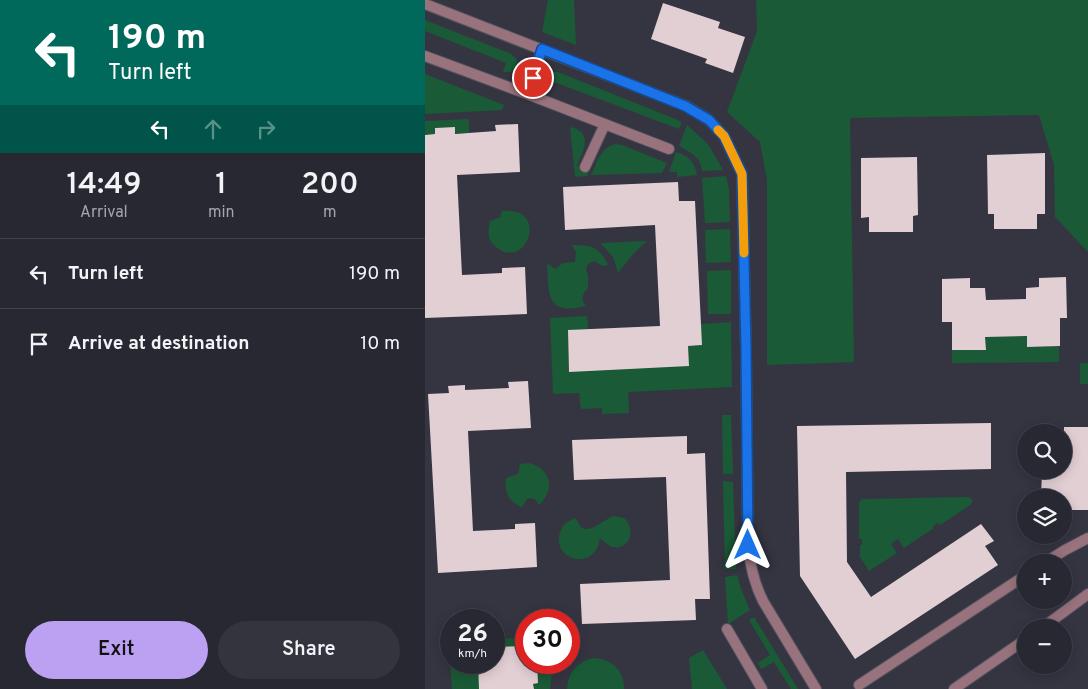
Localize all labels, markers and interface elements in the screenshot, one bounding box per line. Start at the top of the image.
text: 190 m [108,17,206,61]
icon: left [25,20,90,85]
pin [512,57,554,99]
text: Turn left [108,60,191,87]
icon: arrive [519,64,547,92]
icon: left [146,115,174,143]
icon: ahead [199,115,227,143]
icon: right [252,115,280,143]
text: 14:49 [66,167,141,204]
text: 1 [215,167,227,204]
text: 200 [301,167,359,204]
text: Arrival [80,203,128,223]
text: min [208,203,235,223]
text: m [323,203,337,223]
icon: left [25,260,53,288]
text: Turn left [68,262,144,286]
text: 190 m [349,262,400,286]
icon: arrive [25,330,53,358]
text: Arrive at destination [68,332,249,356]
text: 10 m [360,332,400,356]
map controls [1017,424,1072,674]
button: search [1017,424,1072,479]
button: layers [1017,489,1072,544]
position arrow [721,518,773,570]
button: + [1017,554,1072,609]
speed limit sign: 30 [515,609,580,674]
text: 26 [457,619,488,651]
button: − [1017,619,1072,674]
button: Exit [25,621,208,679]
button: Share [218,621,400,679]
text: km/h [458,646,487,662]

